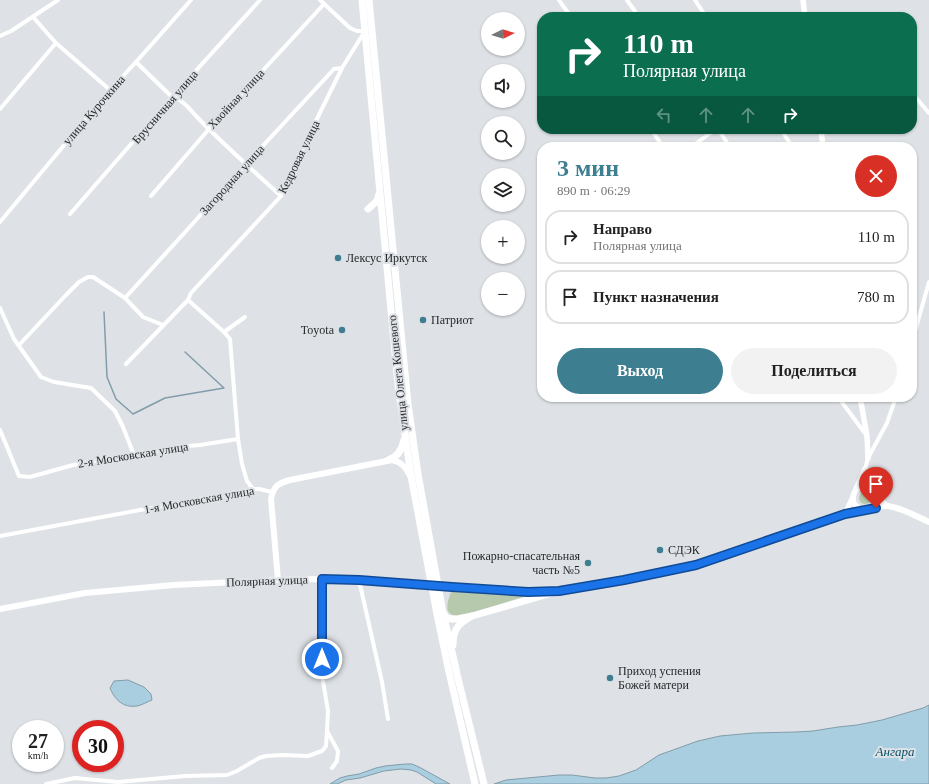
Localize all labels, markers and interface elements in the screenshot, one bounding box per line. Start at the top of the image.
north arrow [481,12,525,56]
map controls [481,12,525,316]
icon: right [557,28,609,80]
text: 110 m [623,28,694,59]
text: Полярная улица [623,61,746,81]
button: sound [481,64,525,108]
street label: Хвойная улица [205,66,268,132]
street label: Брусничная улица [129,67,201,147]
street label: улица Курочкина [60,72,128,148]
icon: left [653,104,675,126]
icon: ahead [695,104,717,126]
icon: ahead [737,104,759,126]
icon: right [779,104,801,126]
button: search [481,116,525,160]
street label: Кедровая улица [275,117,323,196]
street label: Загородная улица [197,142,268,218]
text: 3 мин [557,155,619,181]
button: close [855,155,897,197]
button: layers [481,168,525,212]
text: 890 m · 06:29 [557,183,630,198]
button: + [481,220,525,264]
text: Направо [593,221,652,237]
icon: right [559,226,581,248]
text: 110 m [858,229,895,245]
text: Полярная улица [593,238,682,253]
place label: Лексус Иркутск [346,251,427,265]
marker: Лексус Иркутск [333,253,343,263]
button: − [481,272,525,316]
icon: arrive [559,286,581,308]
text: Пункт назначения [593,289,719,305]
text: 780 m [857,289,895,305]
place label: Патриот [431,313,474,327]
street label: улица Олега Кошевого [385,315,411,431]
marker: Патриот [418,315,428,325]
place label: Toyota [301,323,335,337]
marker: Toyota [337,325,347,335]
button: Выход [557,348,723,394]
button: Поделиться [731,348,897,394]
street label: 2-я Московская улица [77,439,190,471]
pin [859,467,893,508]
icon: arrive [865,473,887,495]
street label: 1-я Московская улица [143,483,256,517]
place label: СДЭК [668,543,701,557]
marker: СДЭК [655,545,665,555]
place label: Пожарно-спасательная часть №5 [463,549,580,577]
marker: Пожарно-спасательная часть №5 [583,558,593,568]
street label: Полярная улица [226,573,309,589]
position arrow [301,638,343,680]
place label: Приход успения Божей матери [618,664,701,692]
marker: Приход успения Божей матери [605,673,615,683]
speed limit sign: 30 [72,720,124,772]
text: 27 [28,730,48,752]
water label: Ангара [875,744,915,759]
text: km/h [28,750,48,761]

